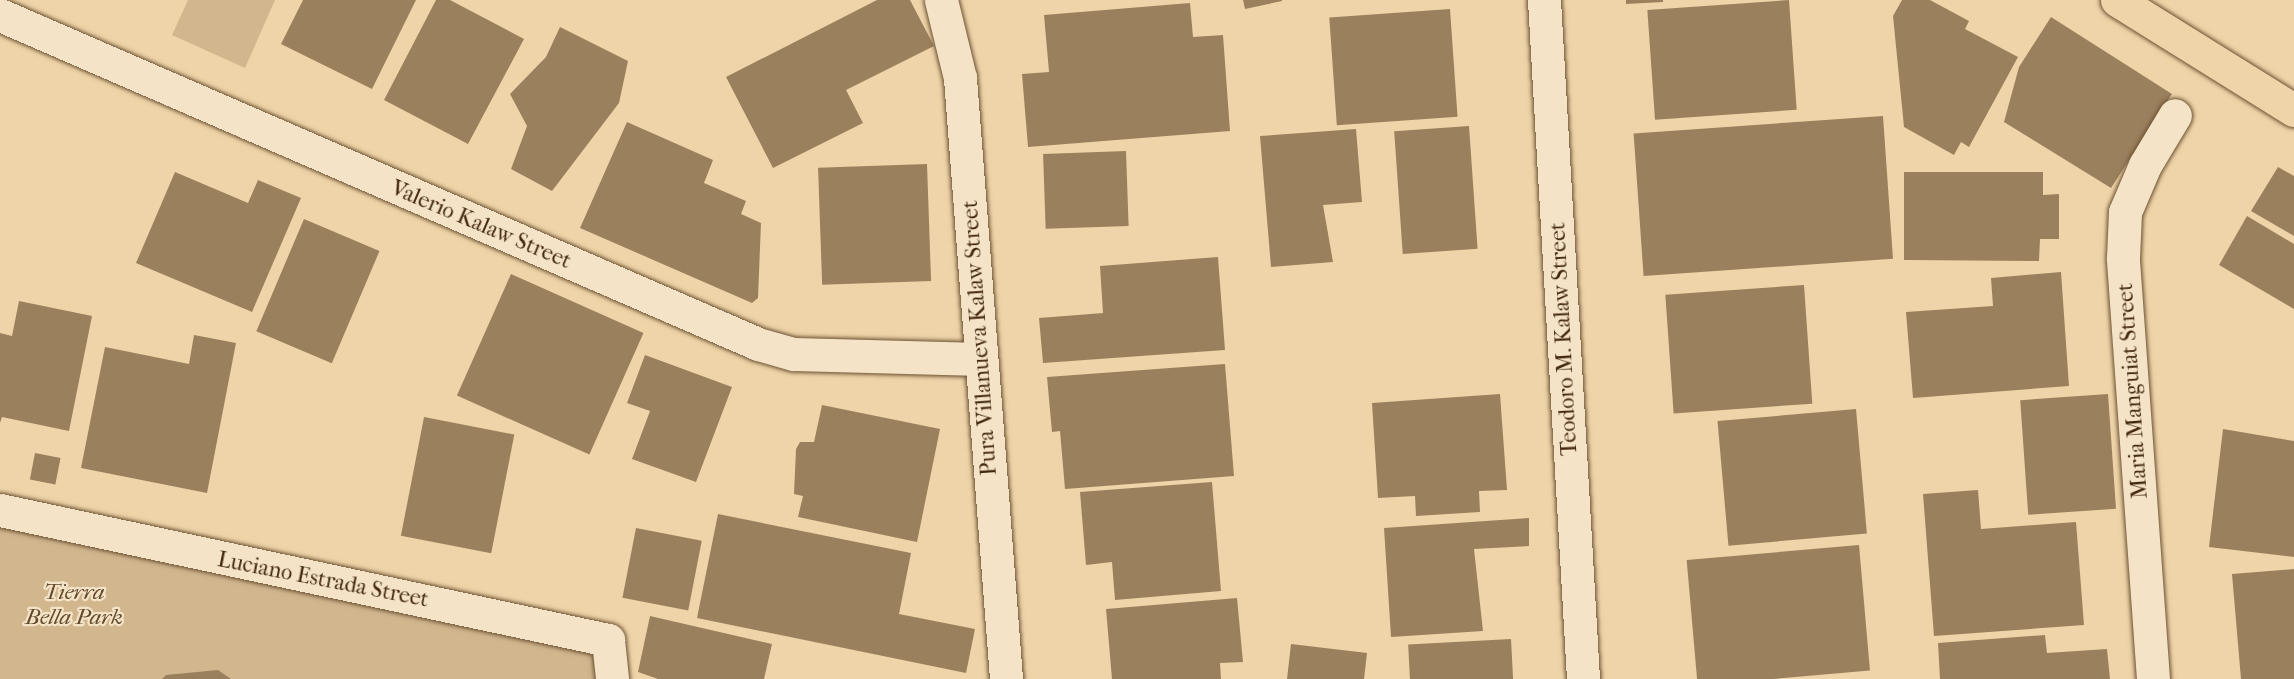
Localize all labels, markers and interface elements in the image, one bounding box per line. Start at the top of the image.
street label: Valerio Kalaw Street [387,175,575,275]
street label: Pura Villanueva Kalaw Street [957,200,1003,476]
street label: Teodoro M. Kalaw Street [1545,222,1583,456]
street label: Maria Manguiat Street [2112,282,2154,500]
street label: Luciano Estrada Street [215,547,431,613]
park label: Tierra Bella Park [25,579,123,630]

